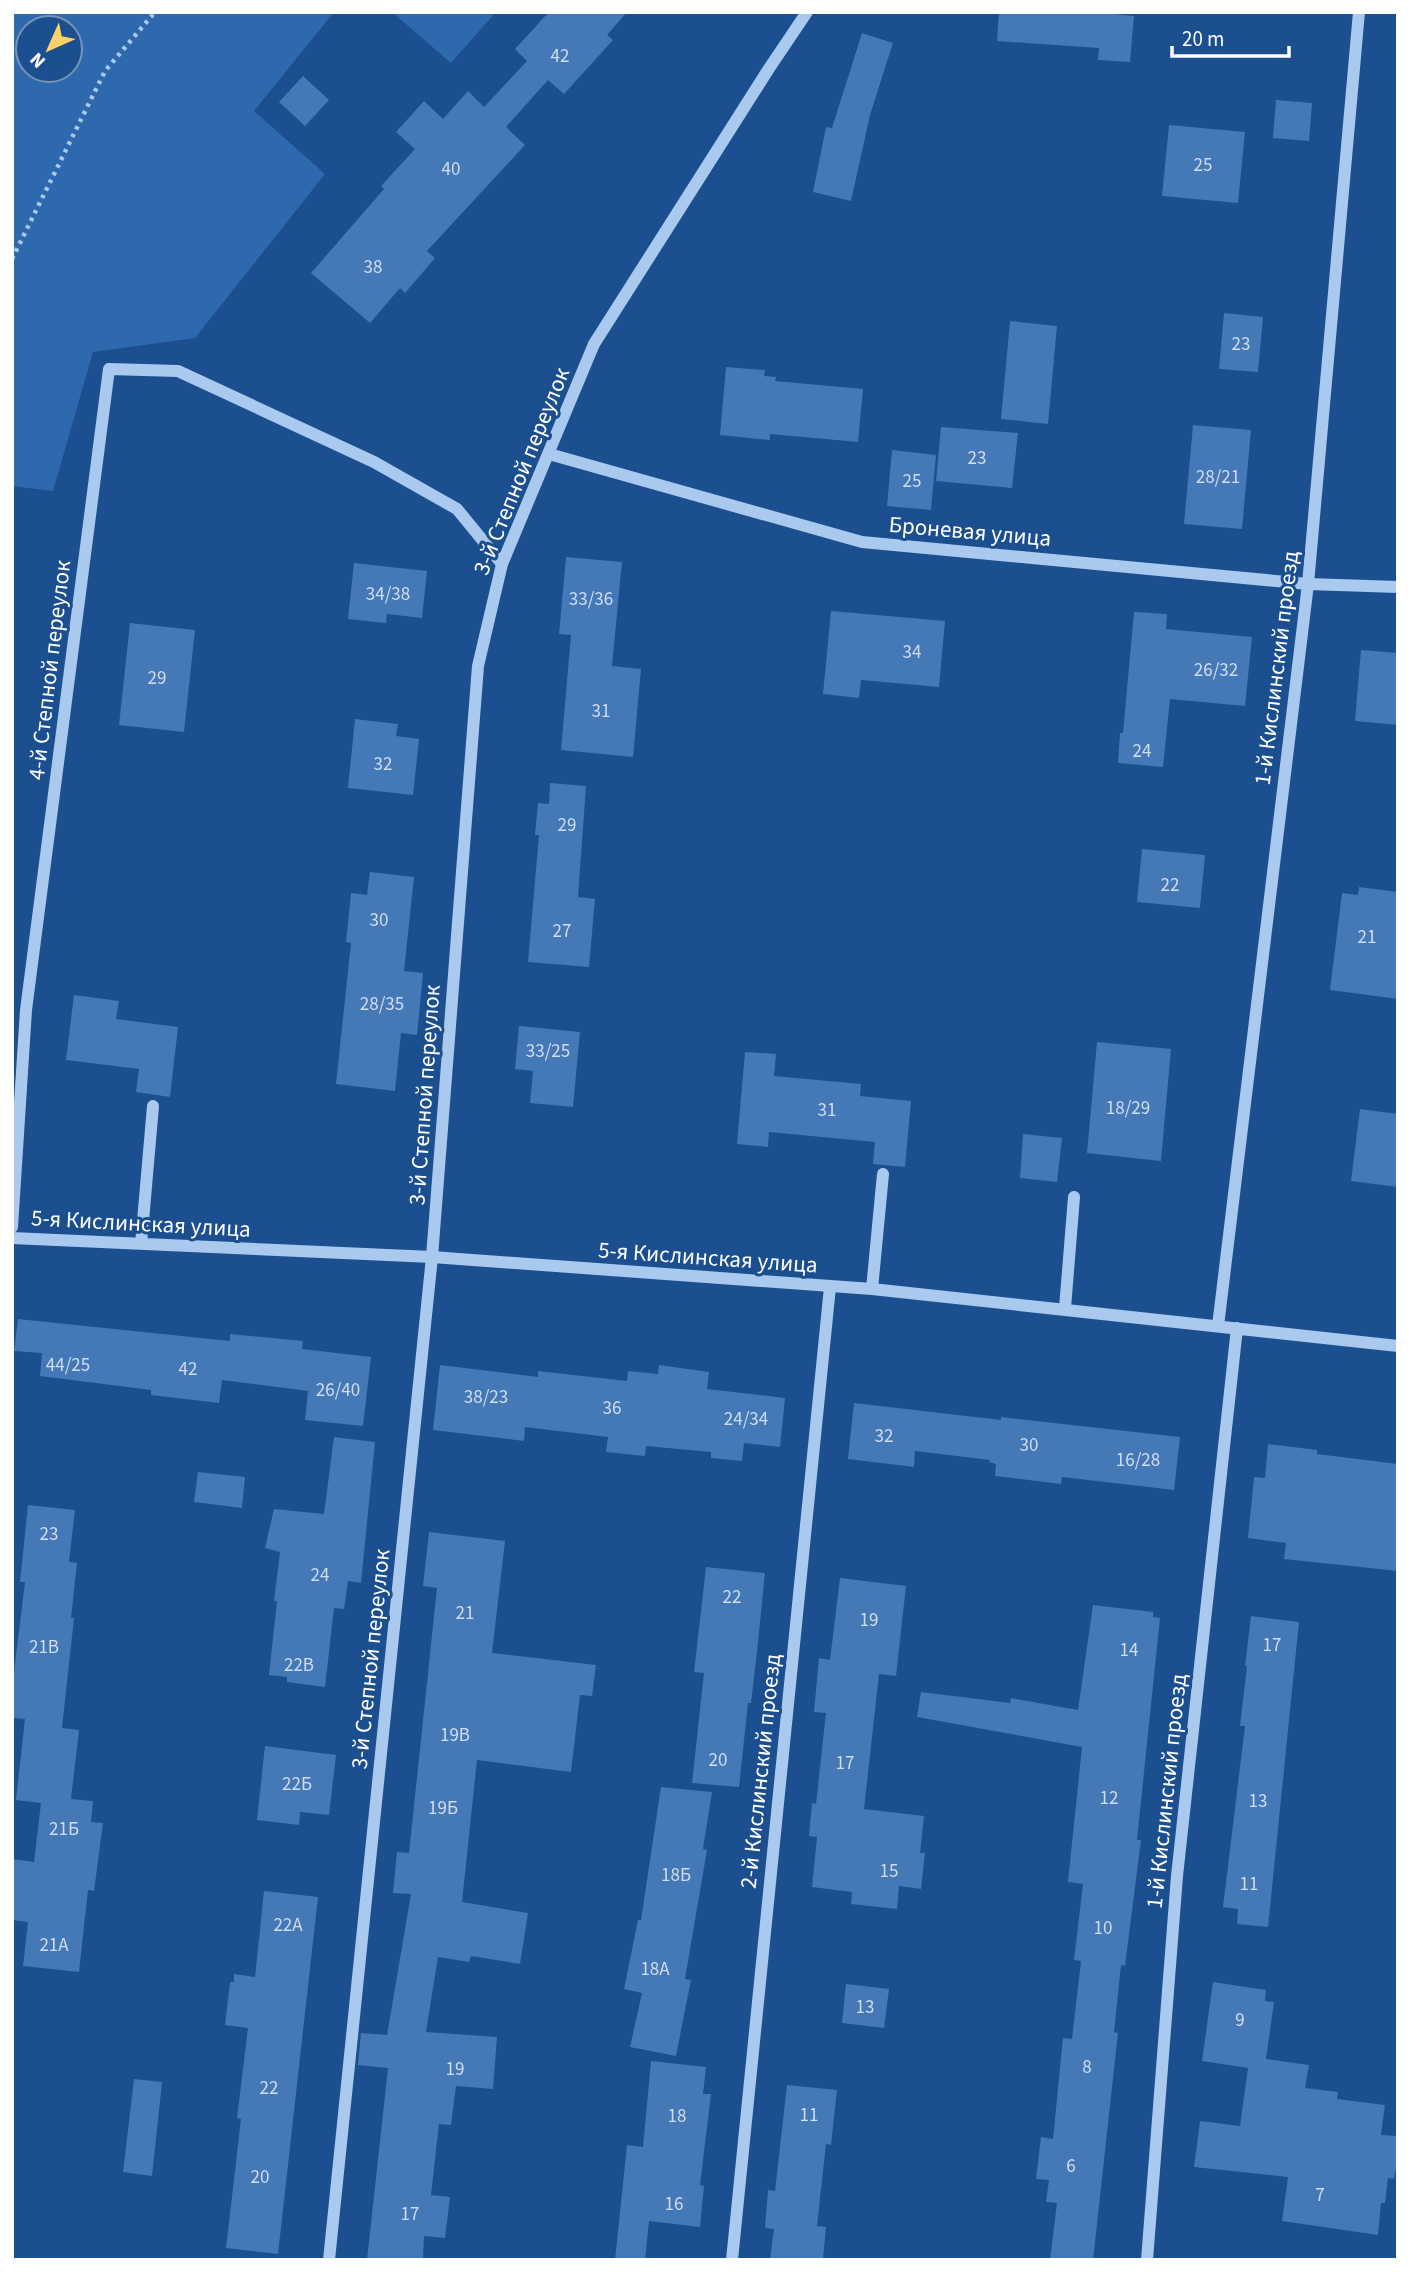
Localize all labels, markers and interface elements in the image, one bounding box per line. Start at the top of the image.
north arrow [14,14,84,84]
scale bar [1172,14,1289,58]
text: 20 m [1182,24,1224,54]
house number: 42 [551,43,569,70]
text: N [24,46,52,74]
house number: 25 [1194,152,1212,179]
house number: 40 [442,156,460,183]
house number: 38 [364,254,382,281]
house number: 23 [1232,331,1250,358]
street label: 3-й Степной переулок [465,362,578,580]
house number: 23 [968,445,986,472]
house number: 28/21 [1196,464,1240,491]
house number: 25 [903,468,921,495]
street label: Броневая улица [887,508,1053,555]
street label: 1-й Кислинский проезд [1246,549,1307,787]
street label: 4-й Степной переулок [20,558,79,782]
house number: 34/38 [366,581,410,608]
house number: 33/36 [569,586,613,613]
house number: 34 [903,639,921,666]
house number: 26/32 [1194,657,1238,684]
house number: 29 [148,665,166,692]
house number: 31 [592,698,610,725]
house number: 24 [1133,738,1151,765]
house number: 32 [374,751,392,778]
house number: 29 [558,812,576,839]
house number: 22 [1161,872,1179,899]
house number: 30 [370,907,388,934]
house number: 27 [553,918,571,945]
house number: 21 [1358,924,1376,951]
street label: 3-й Степной переулок [400,983,449,1206]
house number: 28/35 [360,991,404,1018]
house number: 33/25 [526,1038,570,1065]
house number: 18/29 [1106,1095,1150,1122]
house number: 31 [818,1097,836,1124]
street label: 5-я Кислинская улица [30,1201,252,1246]
street label: 5-я Кислинская улица [597,1233,819,1282]
house number: 44/25 [46,1352,90,1379]
house number: 42 [179,1356,197,1383]
house number: 26/40 [316,1377,360,1404]
house number: 38/23 [464,1384,508,1411]
house number: 36 [603,1395,621,1422]
house number: 24/34 [724,1406,768,1433]
house number: 32 [875,1423,893,1450]
house number: 30 [1020,1432,1038,1459]
house number: 16/28 [1116,1447,1160,1474]
house number: 23 [40,1521,58,1548]
street label: 3-й Степной переулок [343,1547,399,1771]
house number: 24 [311,1562,329,1589]
house number: 22 [723,1584,741,1611]
house number: 21 [456,1600,474,1627]
house number: 19 [860,1607,878,1634]
house number: 17 [1263,1632,1281,1659]
house number: 21В [29,1634,59,1661]
house number: 14 [1120,1637,1138,1664]
house number: 22В [284,1652,314,1679]
street label: 2-й Кислинский проезд [732,1652,789,1890]
street label: 1-й Кислинский проезд [1138,1672,1195,1910]
house number: 19В [440,1722,470,1749]
house number: 20 [709,1747,727,1774]
house number: 17 [836,1750,854,1777]
house number: 22Б [282,1771,312,1798]
house number: 12 [1100,1785,1118,1812]
house number: 13 [1249,1788,1267,1815]
house number: 19Б [428,1795,458,1822]
house number: 21Б [49,1816,79,1843]
house number: 15 [880,1858,898,1885]
house number: 18Б [661,1862,691,1889]
house number: 11 [1240,1871,1258,1898]
house number: 22А [273,1912,303,1939]
house number: 10 [1094,1915,1112,1942]
house number: 21А [39,1932,69,1959]
house number: 18А [640,1956,670,1983]
house number: 13 [856,1994,874,2021]
house number: 9 [1235,2007,1245,2034]
house number: 8 [1082,2054,1092,2081]
house number: 19 [446,2056,464,2083]
house number: 22 [260,2075,278,2102]
house number: 11 [800,2102,818,2129]
house number: 18 [668,2103,686,2130]
house number: 6 [1066,2153,1076,2180]
house number: 20 [251,2164,269,2191]
house number: 7 [1315,2182,1325,2209]
house number: 16 [665,2191,683,2218]
house number: 17 [401,2201,419,2228]

